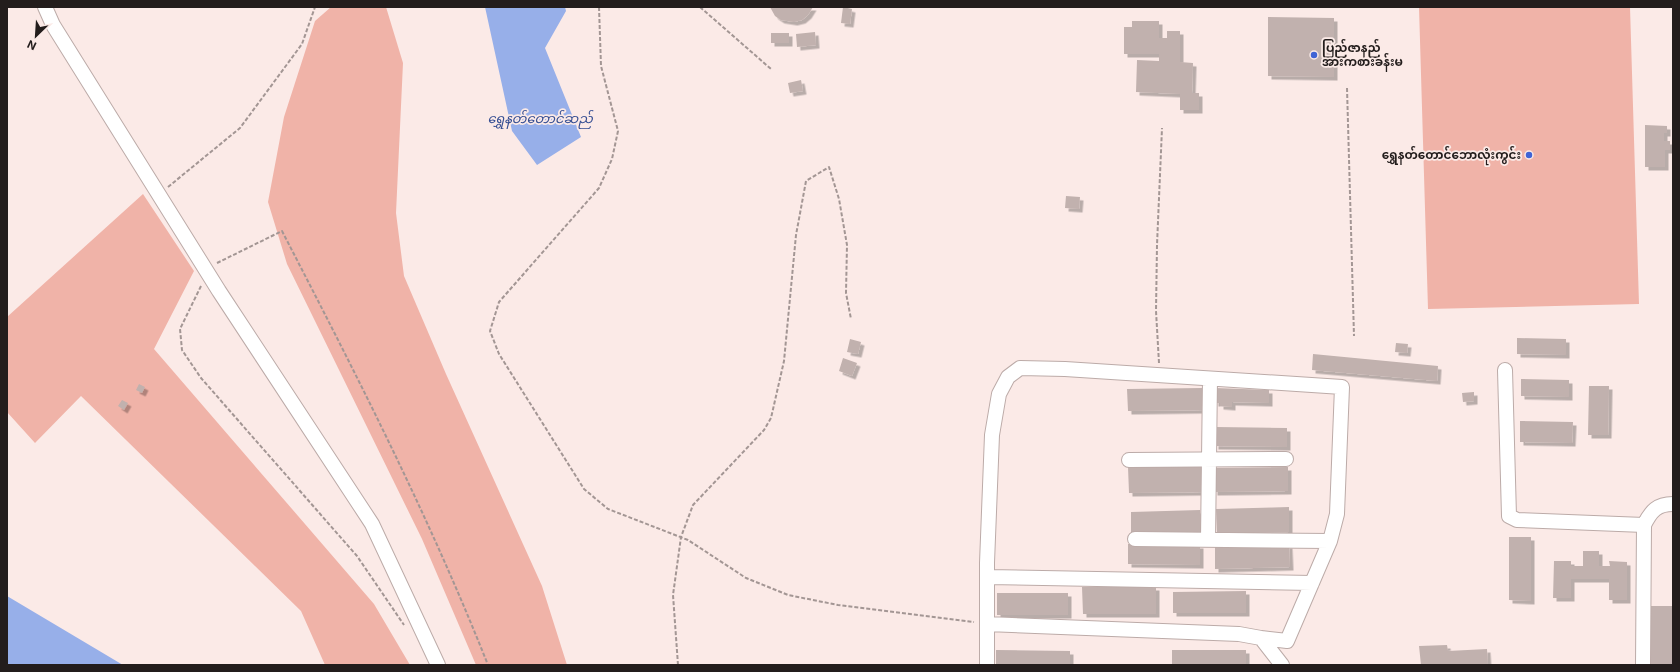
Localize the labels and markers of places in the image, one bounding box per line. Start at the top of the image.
place label: ပြည်ဇာနည် အားကစားခန်းမ [1322,38,1403,72]
marker: ပြည်ဇာနည် အားကစားခန်းမ [1309,50,1319,60]
place label: ရွှေနတ်တောင်ဘောလုံးကွင်း [1382,145,1521,166]
marker: ရွှေနတ်တောင်ဘောလုံးကွင်း [1524,150,1534,160]

